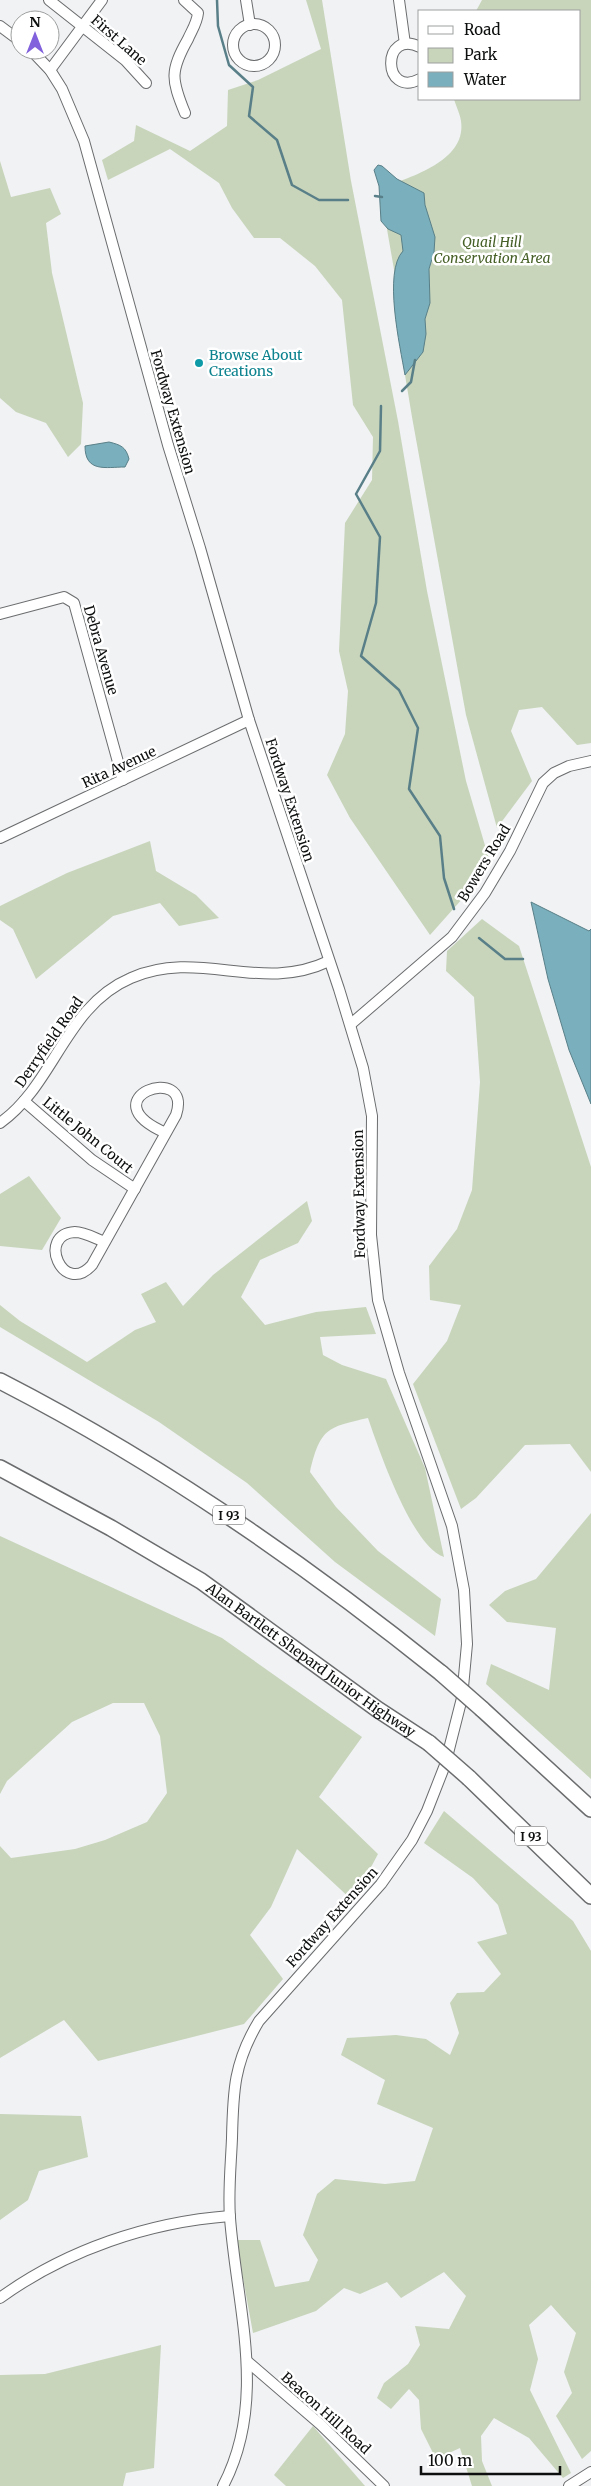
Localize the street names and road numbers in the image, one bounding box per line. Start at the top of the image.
street label: First Lane [87,11,151,69]
street label: Fordway Extension [147,348,199,476]
street label: Debra Avenue [80,603,122,697]
street label: Fordway Extension [262,736,318,864]
street label: Rita Avenue [79,742,159,792]
street label: Bowers Road [454,820,514,905]
street label: Derryfield Road [11,993,87,1091]
street label: Little John Court [39,1093,137,1177]
street label: Fordway Extension [349,1130,369,1258]
road number: I 93 [213,1506,245,1524]
street label: Alan Bartlett Shepard Junior Highway [202,1578,420,1741]
road number: I 93 [515,1826,547,1845]
street label: Fordway Extension [282,1863,382,1971]
street label: Beacon Hill Road [278,2368,375,2458]

